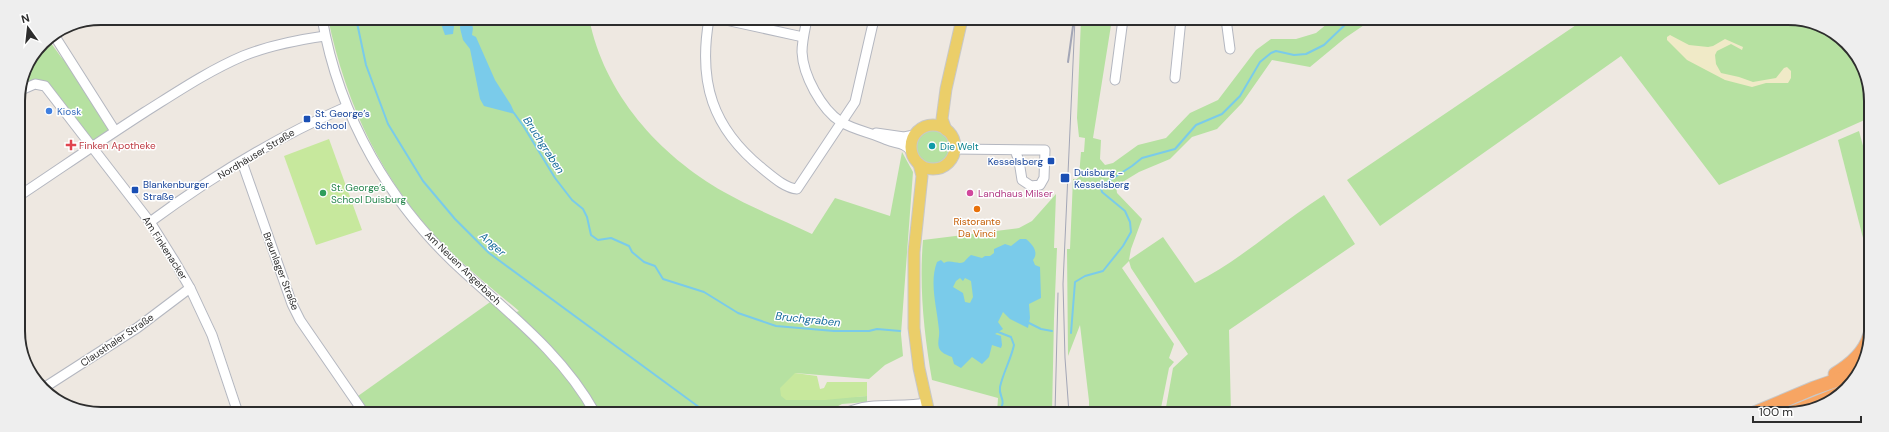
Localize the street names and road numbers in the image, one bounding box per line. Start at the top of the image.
street label: Nordhäuser Straße [215,126,297,182]
street label: Am Finkenacker [140,214,190,282]
street label: Am Neuen Angerbach [422,228,504,308]
street label: Braunlager Straße [260,230,302,312]
street label: Clausthaler Straße [78,310,156,369]

